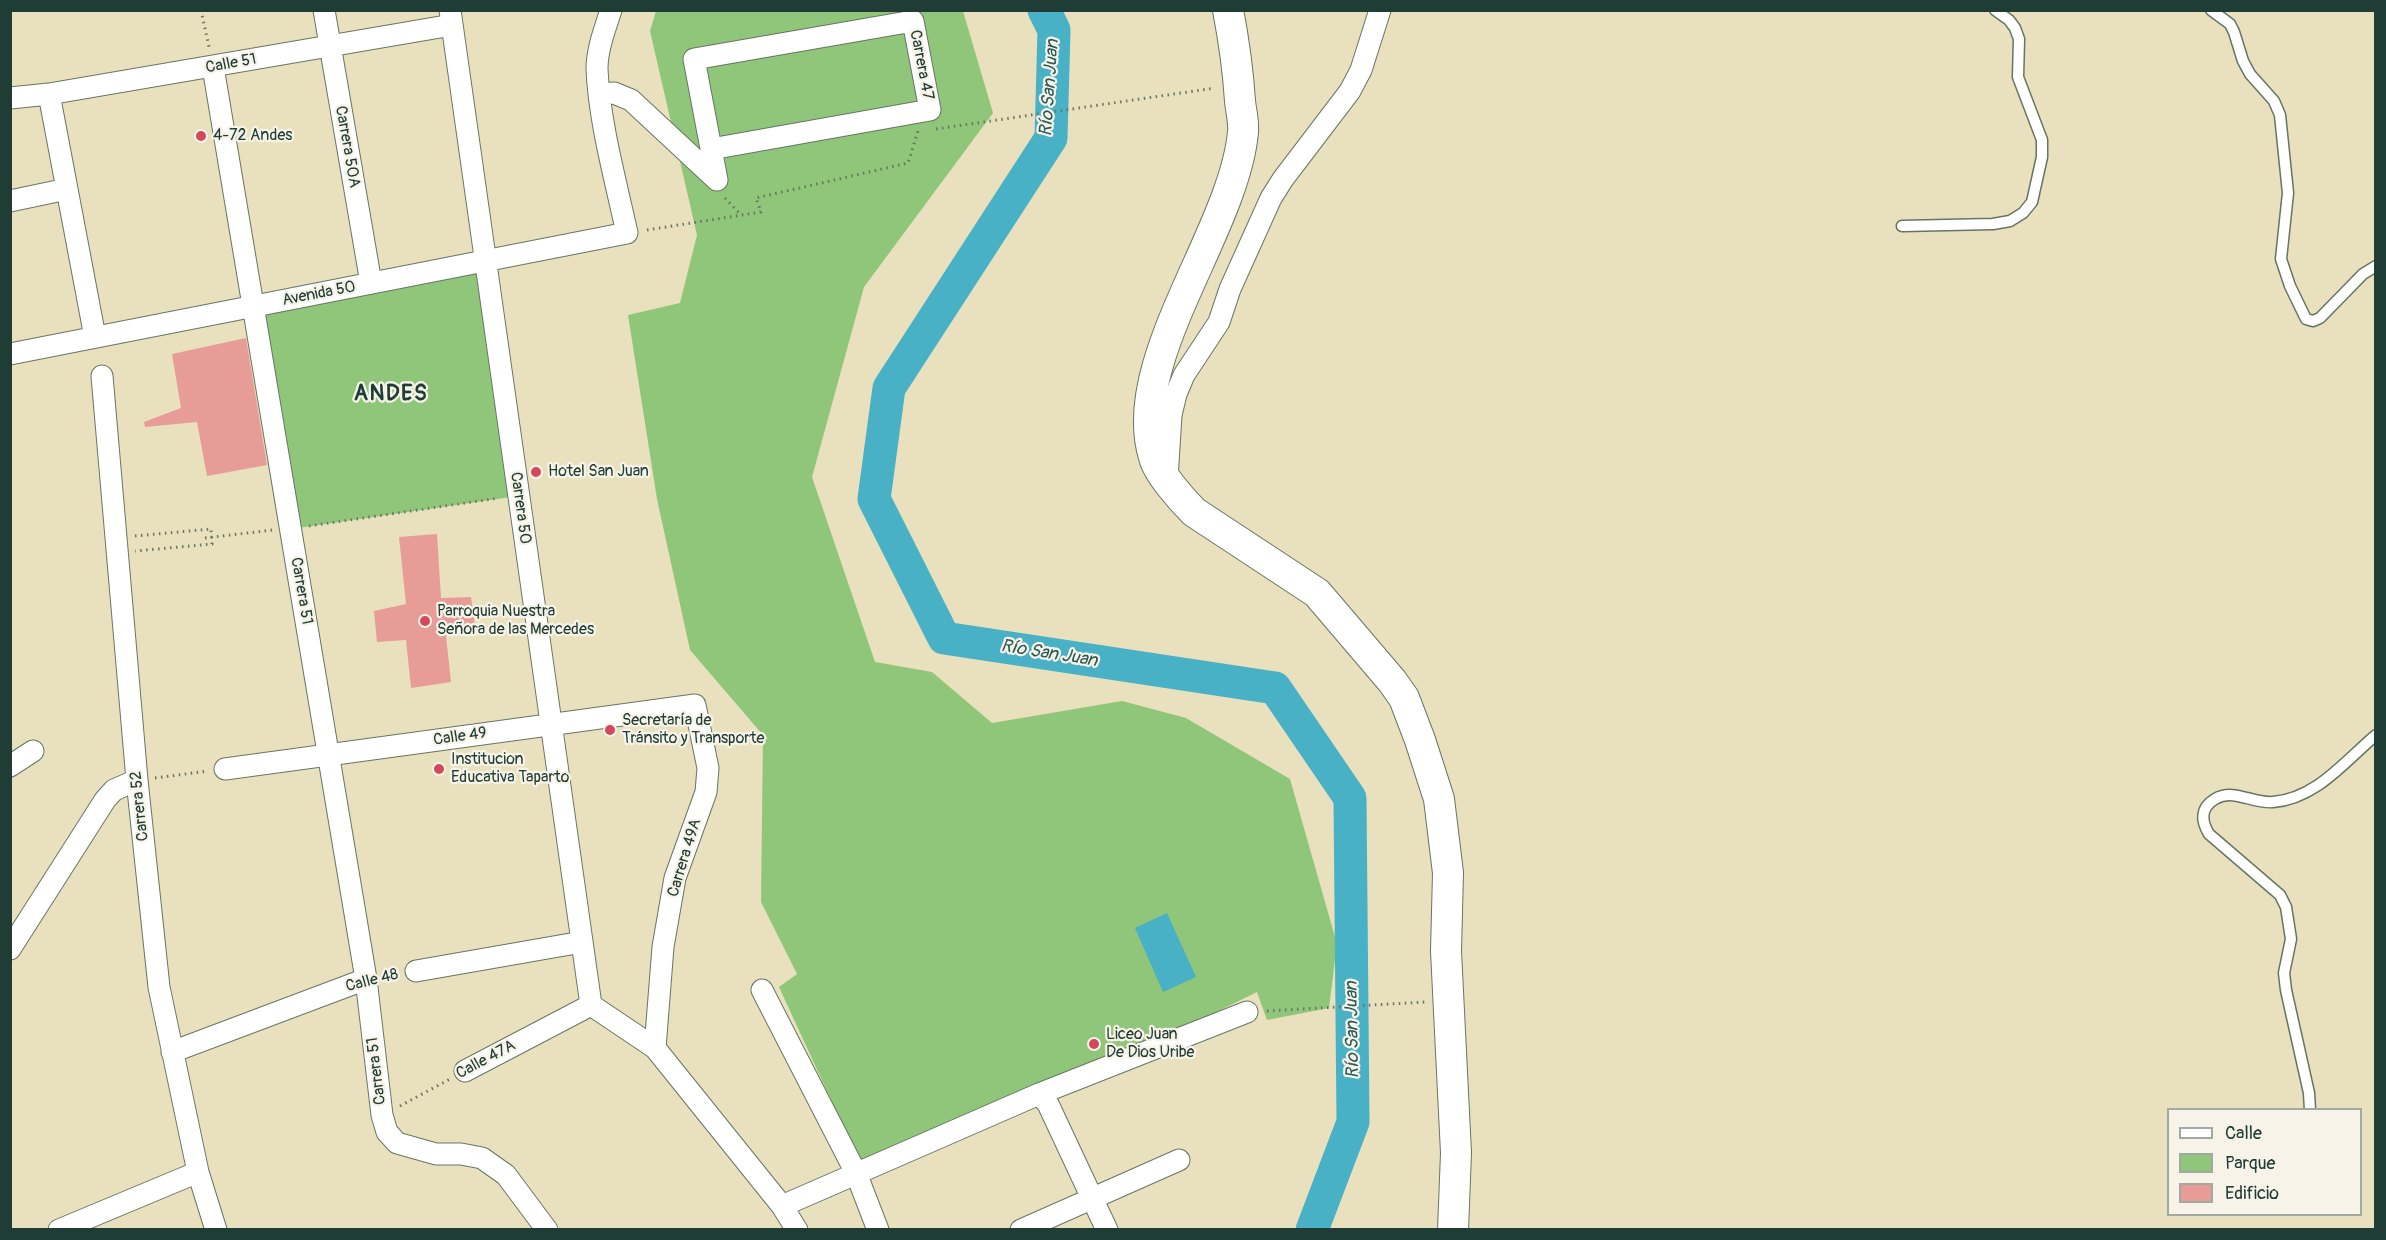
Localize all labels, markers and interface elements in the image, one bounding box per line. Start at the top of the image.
street label: Carrera 47 [905,28,937,102]
water label: Río San Juan [1036,39,1064,137]
street label: Calle 51 [204,50,258,78]
street label: Carrera 50A [330,105,364,189]
place label: 4-72 Andes [213,126,292,146]
marker: 4-72 Andes [194,129,208,143]
street label: Avenida 50 [281,277,357,311]
district label: ANDES [354,381,428,407]
place label: Hotel San Juan [548,462,649,482]
marker: Hotel San Juan [529,465,543,479]
street label: Carrera 50 [505,471,535,545]
street label: Carrera 51 [286,556,316,626]
place label: Parroquia Nuestra Señora de las Mercedes [437,602,594,640]
marker: Parroquia Nuestra Señora de las Mercedes [418,614,432,628]
water label: Río San Juan [999,636,1099,672]
place label: Secretaría de Tránsito y Transporte [622,711,764,749]
marker: Secretaría de Tránsito y Transporte [603,723,617,737]
street label: Calle 49 [432,724,488,750]
place label: Institucion Educativa Taparto [451,750,569,788]
marker: Institucion Educativa Taparto [432,762,446,776]
street label: Carrera 52 [127,770,153,842]
street label: Carrera 49A [664,817,706,899]
street label: Calle 48 [344,965,400,997]
water label: Río San Juan [1341,981,1365,1079]
place label: Liceo Juan De Dios Uribe [1106,1025,1194,1063]
street label: Carrera 51 [363,1036,391,1106]
street label: Calle 47A [453,1036,519,1084]
marker: Liceo Juan De Dios Uribe [1087,1037,1101,1051]
legend [2167,1108,2362,1216]
text: Calle [2225,1122,2262,1145]
text: Parque [2225,1152,2275,1175]
text: Edificio [2225,1182,2279,1205]

